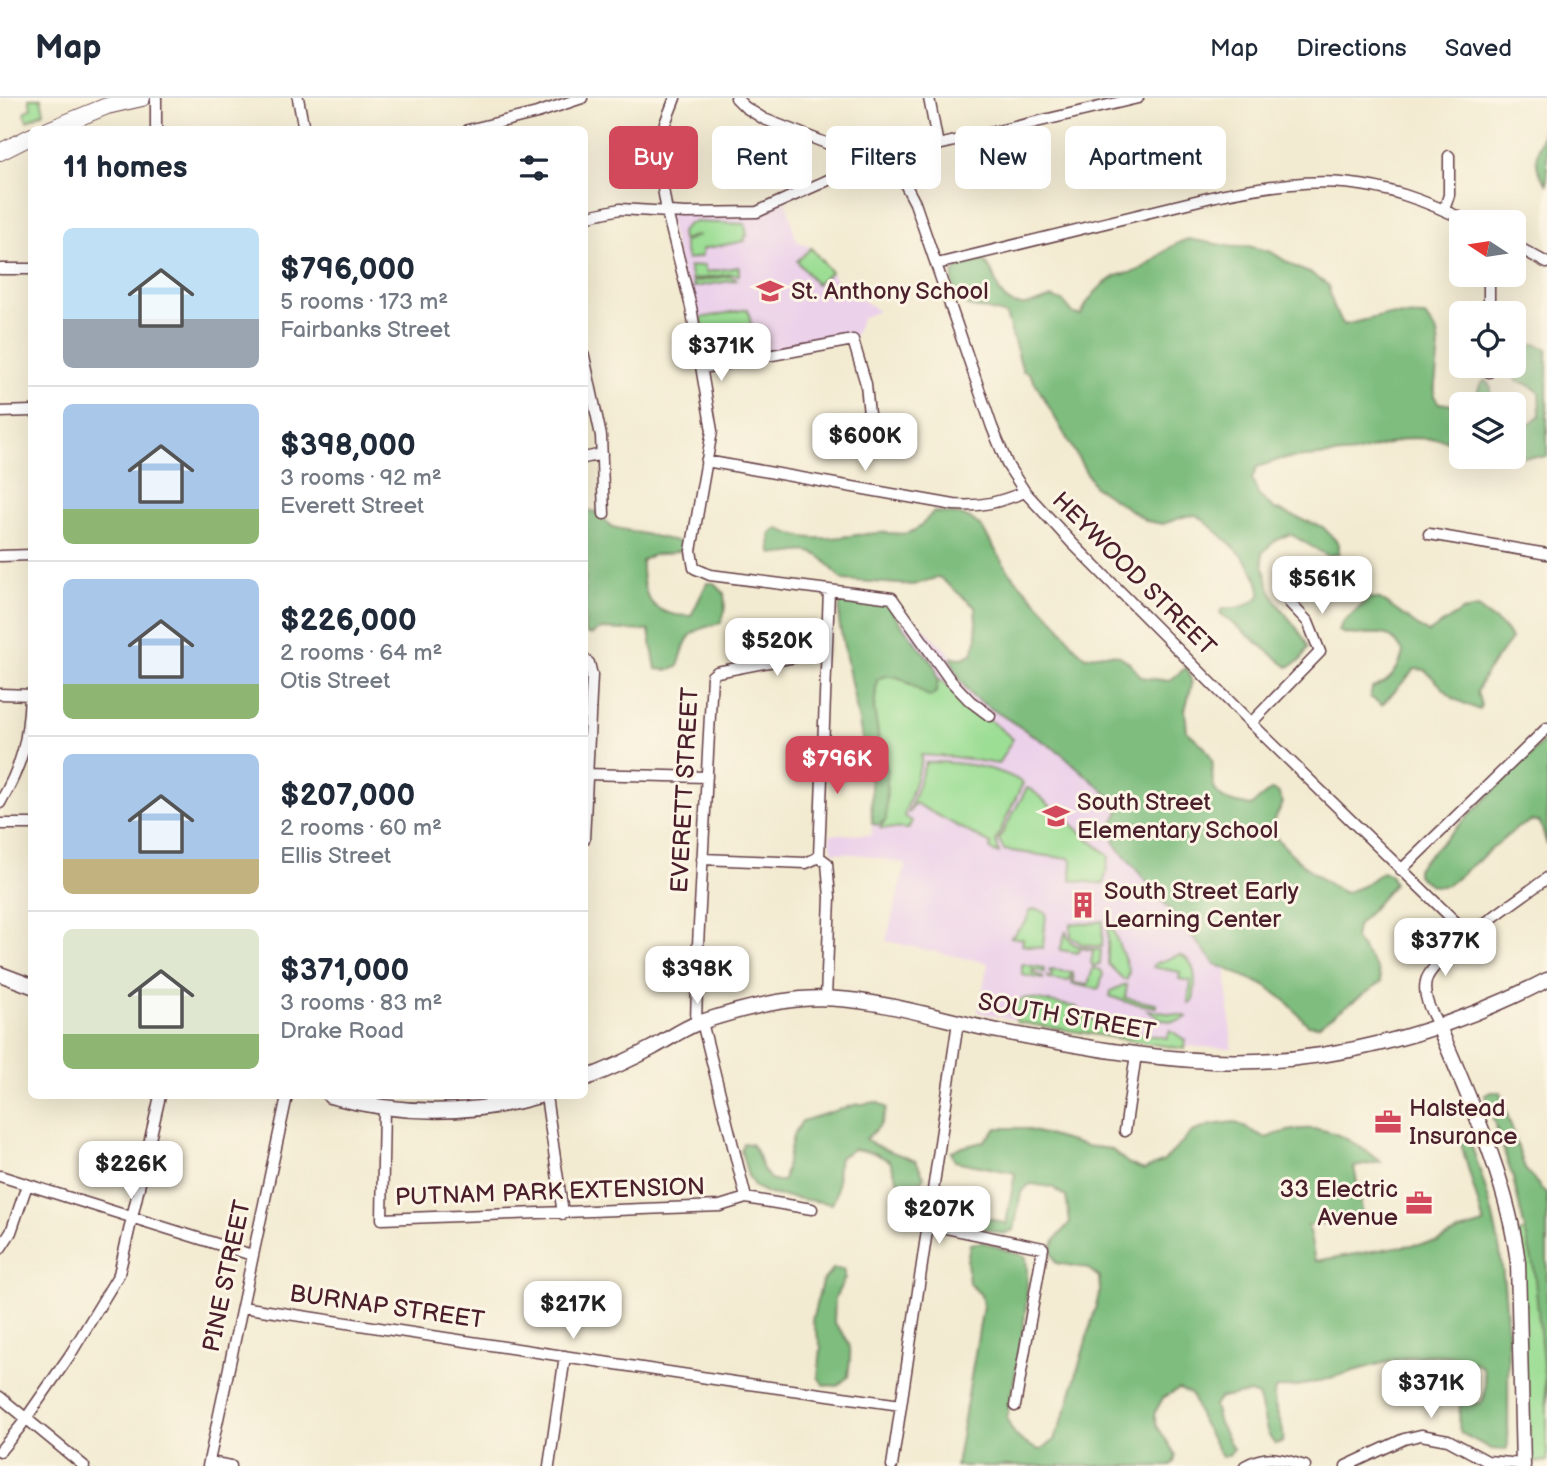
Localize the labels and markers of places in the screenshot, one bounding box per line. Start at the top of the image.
school or university icon: St. Anthony School [755,276,785,306]
place label: St. Anthony School [791,277,989,306]
pin: $371K [672,324,770,383]
pin: $600K [816,414,914,473]
pin: $561K [1273,556,1371,616]
pin: $520K [728,618,826,678]
pin: $796K [788,736,886,796]
place label: South Street Elementary School [1077,788,1278,845]
school or university icon: South Street Elementary School [1041,801,1071,831]
place label: South Street Early Learning Center [1104,877,1299,934]
building icon: South Street Early Learning Center [1068,890,1098,920]
pin: $377K [1396,918,1494,978]
pin: $398K [648,946,746,1006]
place label: Halstead Insurance [1409,1094,1518,1151]
office icon: Halstead Insurance [1373,1107,1403,1137]
pin: $226K [82,1142,180,1201]
place label: 33 Electric Avenue [1280,1175,1398,1232]
pin: $207K [890,1186,988,1246]
office icon: 33 Electric Avenue [1404,1188,1434,1218]
pin: $217K [524,1282,622,1341]
pin: $371K [1382,1360,1480,1420]

